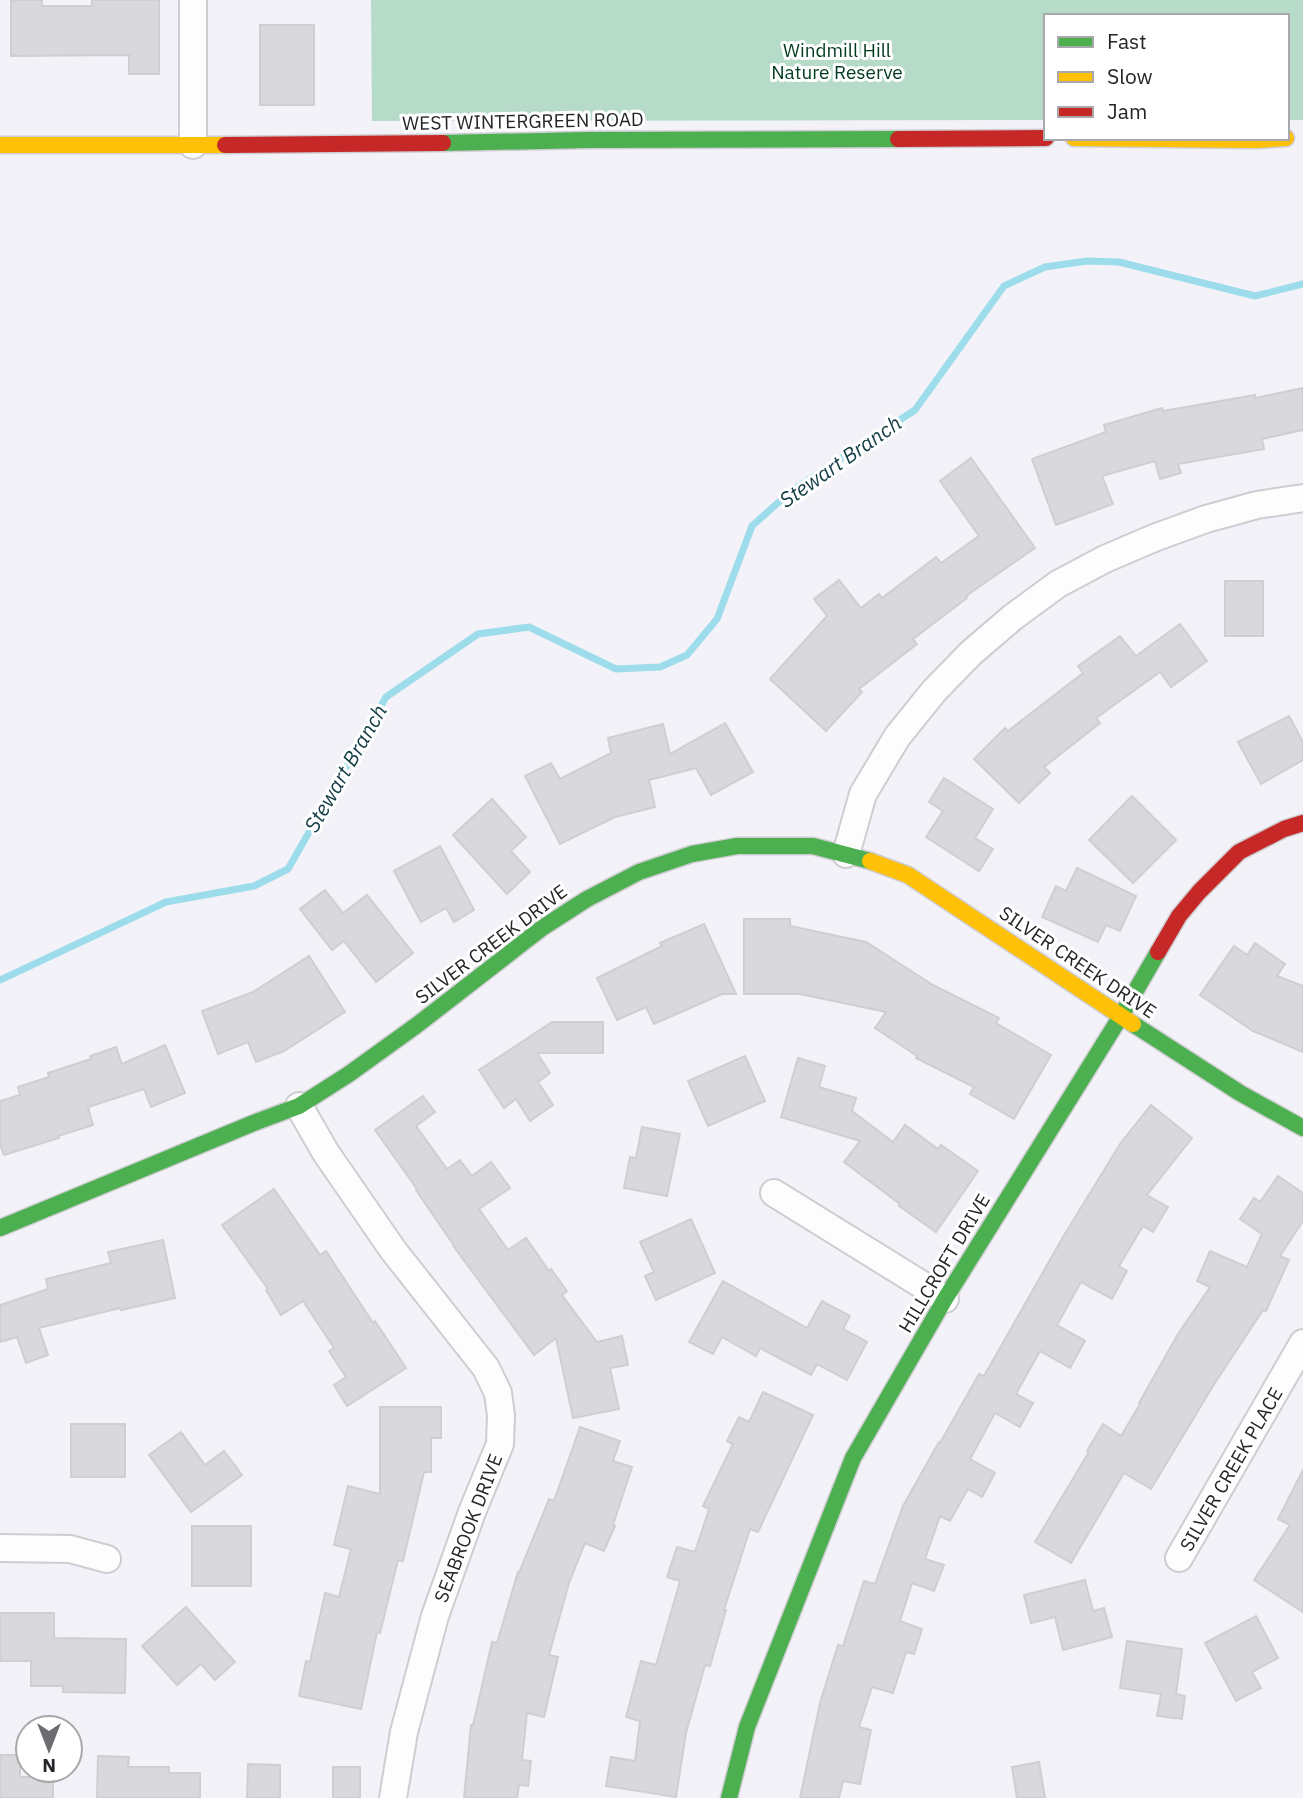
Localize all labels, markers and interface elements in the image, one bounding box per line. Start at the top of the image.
legend [1044,14,1289,140]
text: Fast [1107,27,1147,55]
park label: Windmill Hill Nature Reserve [771,38,903,84]
text: Slow [1107,62,1153,90]
text: Jam [1107,97,1147,125]
street label: WEST WINTERGREEN ROAD [402,107,644,135]
water label: Stewart Branch [773,408,907,514]
water label: Stewart Branch [297,699,393,837]
street label: SILVER CREEK DRIVE [410,879,572,1009]
street label: SILVER CREEK DRIVE [995,901,1161,1023]
street label: HILLCROFT DRIVE [893,1189,995,1337]
street label: SILVER CREEK PLACE [1174,1383,1288,1555]
street label: SEABROOK DRIVE [429,1450,507,1606]
north arrow [14,1714,84,1784]
text: N [42,1754,56,1778]

